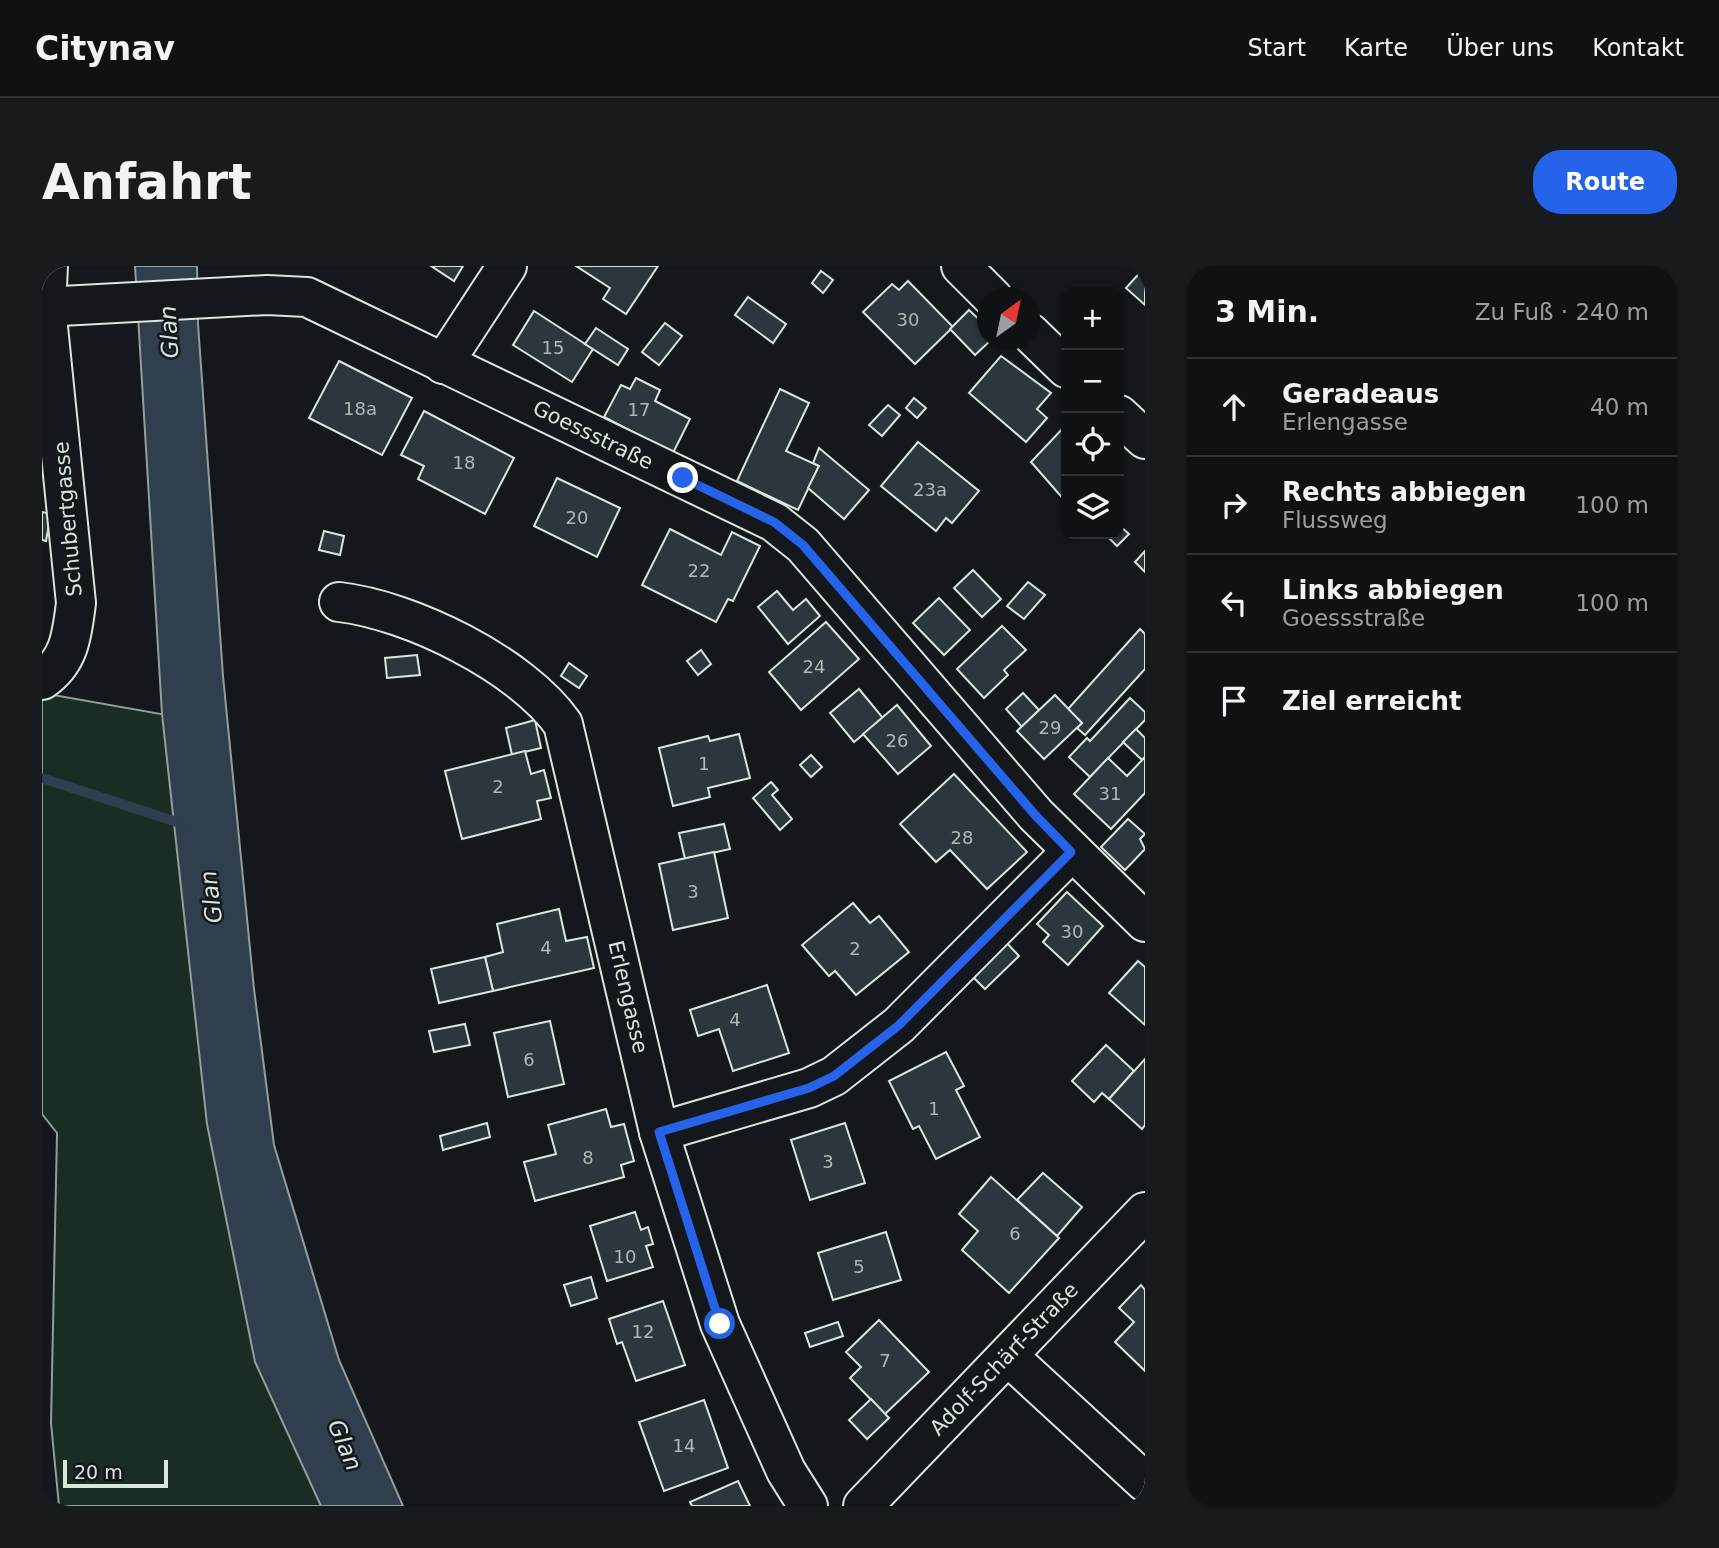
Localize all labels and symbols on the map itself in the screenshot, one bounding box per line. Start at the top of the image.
north arrow [977,287,1040,350]
water label: Glan [155,305,183,359]
house number: 30 [897,309,919,330]
house number: 15 [542,337,564,358]
street label: Goessstraße [529,396,657,474]
house number: 18a [343,398,377,419]
house number: 17 [628,399,650,420]
street label: Schubertgasse [49,440,87,598]
house number: 18 [453,452,475,473]
route end [667,462,698,493]
house number: 23a [913,479,947,500]
house number: 20 [566,507,588,528]
house number: 22 [688,560,710,581]
house number: 24 [803,656,825,677]
house number: 29 [1039,717,1061,738]
house number: 26 [886,730,908,751]
house number: 1 [698,753,710,774]
house number: 2 [492,776,504,797]
house number: 31 [1099,783,1121,804]
house number: 28 [951,827,973,848]
water label: Glan [195,869,227,925]
house number: 3 [687,881,699,902]
house number: 30 [1061,921,1083,942]
house number: 4 [540,937,552,958]
street label: Erlengasse [603,938,653,1056]
house number: 2 [849,938,861,959]
house number: 4 [729,1009,741,1030]
house number: 6 [523,1049,535,1070]
house number: 1 [928,1098,940,1119]
house number: 8 [582,1147,594,1168]
house number: 3 [822,1151,834,1172]
house number: 6 [1009,1223,1021,1244]
house number: 10 [614,1246,636,1267]
house number: 5 [853,1256,865,1277]
street label: Adolf-Schärf-Straße [925,1278,1083,1440]
route start [704,1308,735,1339]
house number: 12 [632,1321,654,1342]
house number: 7 [879,1350,891,1371]
water label: Glan [323,1416,367,1474]
house number: 14 [673,1435,695,1456]
scale bar [63,1457,168,1489]

